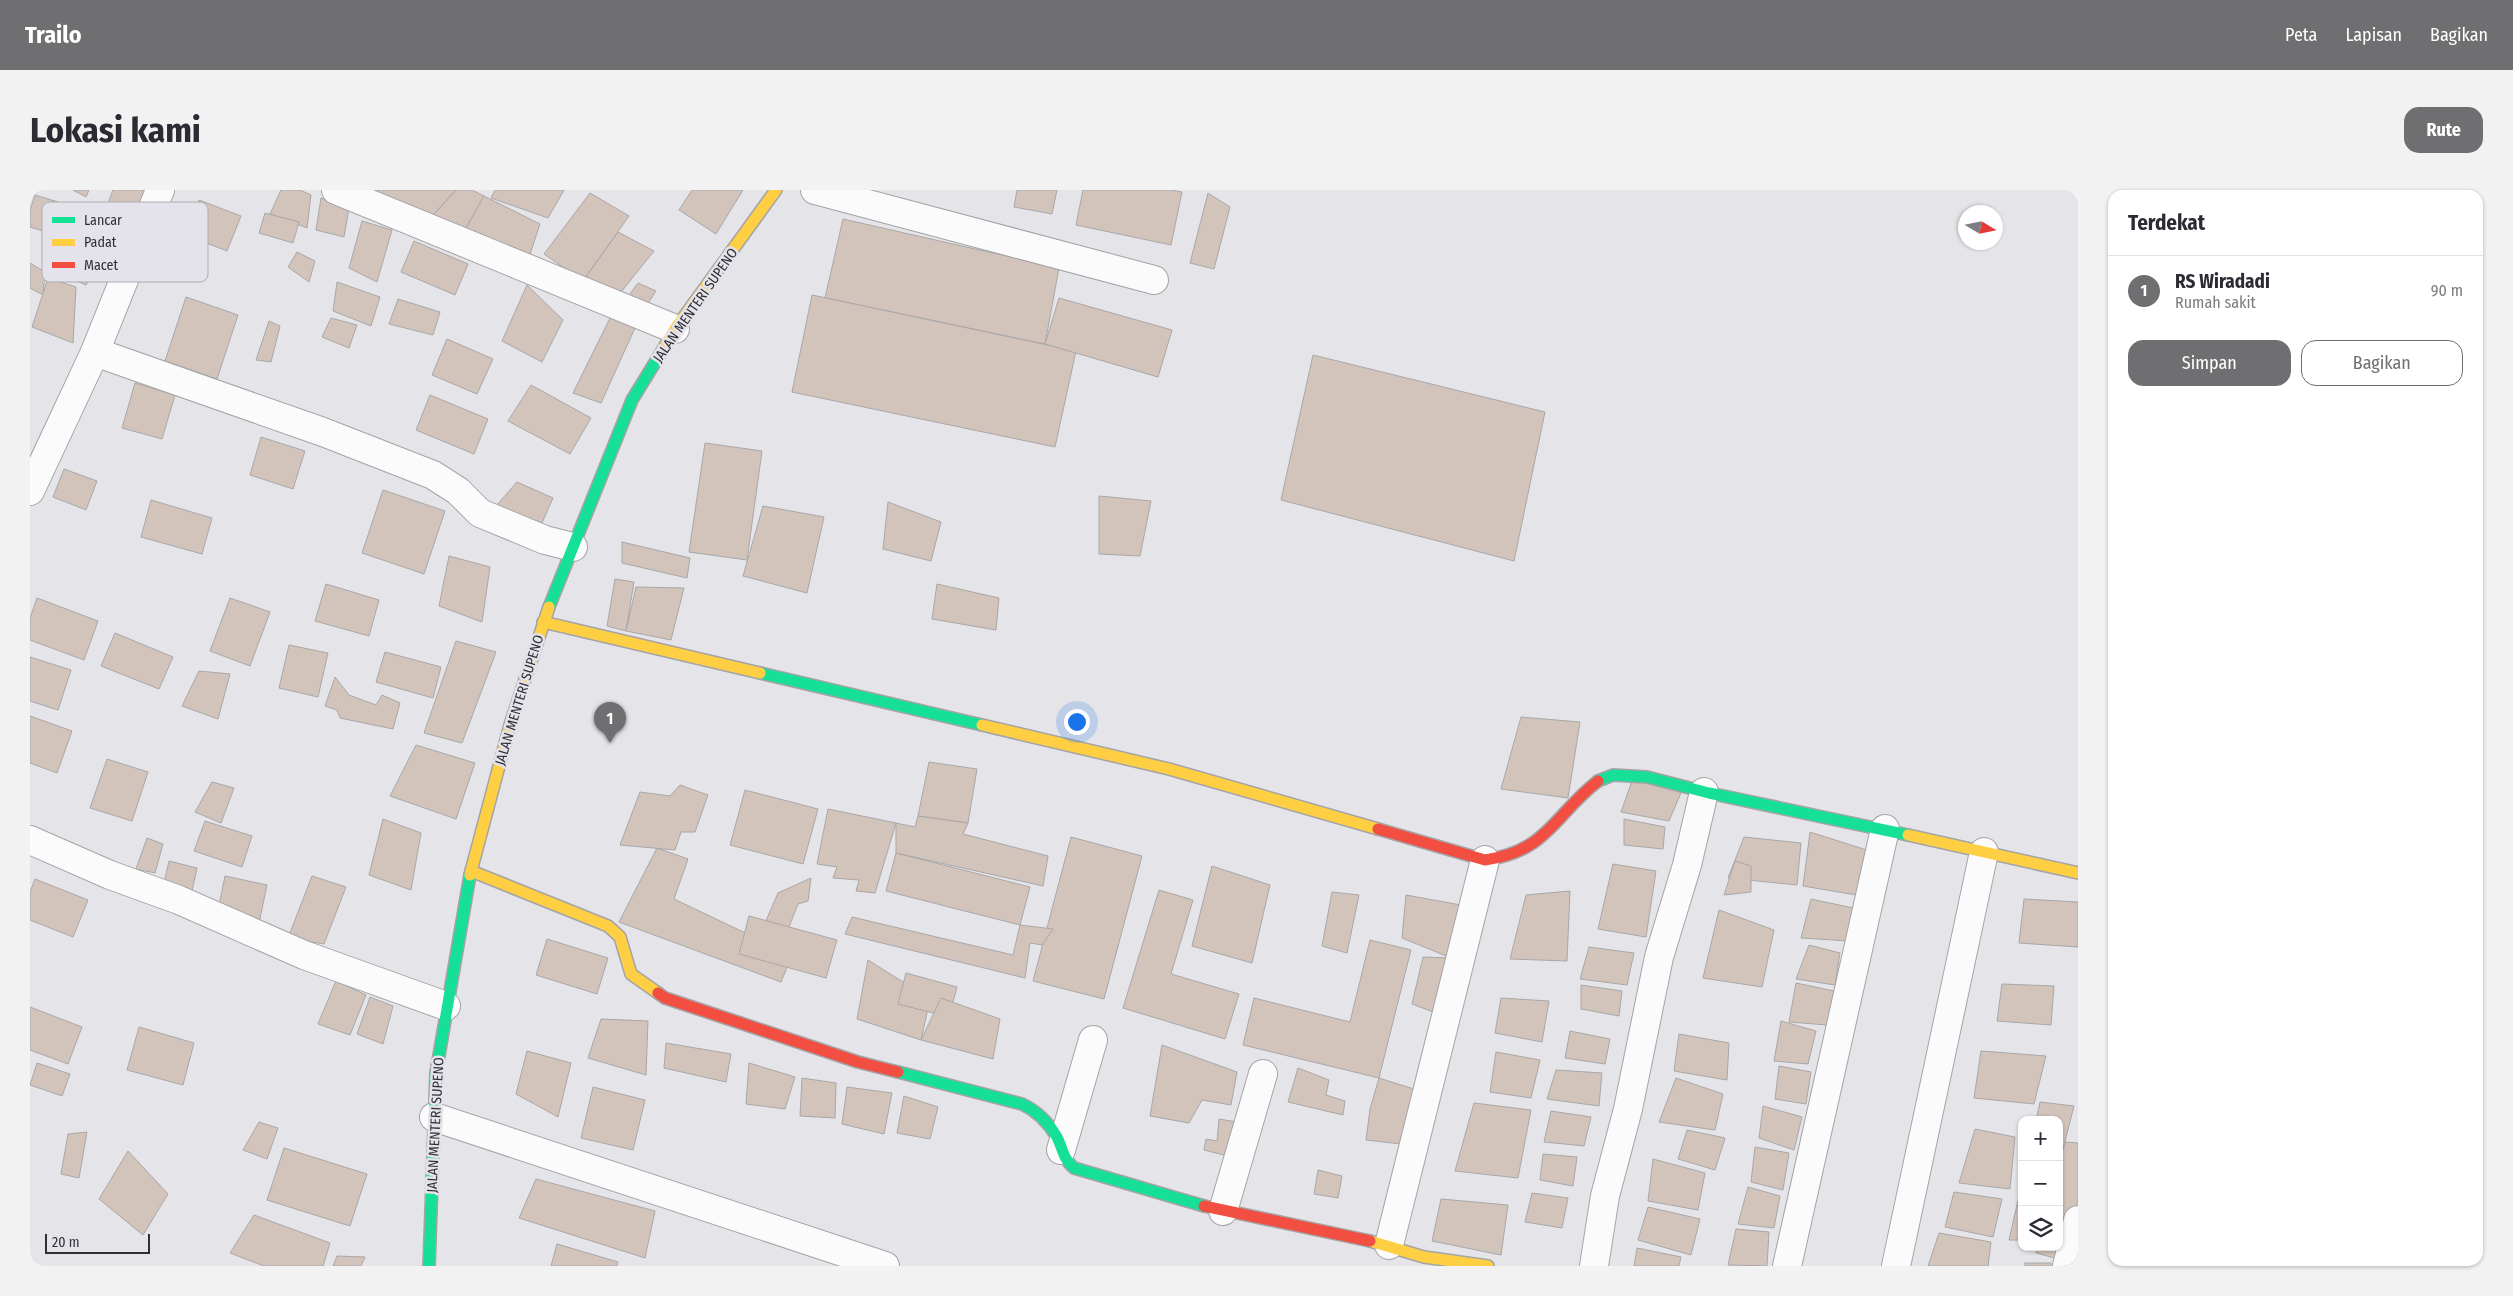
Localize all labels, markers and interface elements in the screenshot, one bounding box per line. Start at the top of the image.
text: Trailo [25,21,82,49]
text: Peta [2285,24,2317,46]
text: Lapisan [2345,24,2402,46]
text: Bagikan [2430,24,2488,46]
button: Rute [2404,107,2483,153]
text: Lokasi kami [30,109,201,151]
legend [42,202,208,282]
north arrow [1958,205,2003,250]
text: Terdekat [2128,210,2205,236]
text: Lancar [84,212,122,229]
text: Padat [84,234,117,251]
street label: JALAN MENTERI SUPENO [650,245,741,366]
text: Macet [84,257,118,274]
text: RS Wiradadi [2175,270,2270,293]
text: 1 [2141,281,2147,300]
text: 90 m [2431,281,2463,300]
text: Rumah sakit [2175,293,2256,312]
button: Simpan [2128,340,2291,386]
button: Bagikan [2301,340,2463,386]
street label: JALAN MENTERI SUPENO [492,633,547,767]
pin: 1 [594,702,626,743]
your location [1064,709,1090,735]
street label: JALAN MENTERI SUPENO [423,1057,448,1193]
map controls [2018,1116,2063,1251]
button: + [2018,1116,2063,1161]
button: − [2018,1161,2063,1206]
button: layers [2018,1206,2063,1251]
scale bar [45,1231,150,1254]
text: 20 m [52,1234,80,1251]

